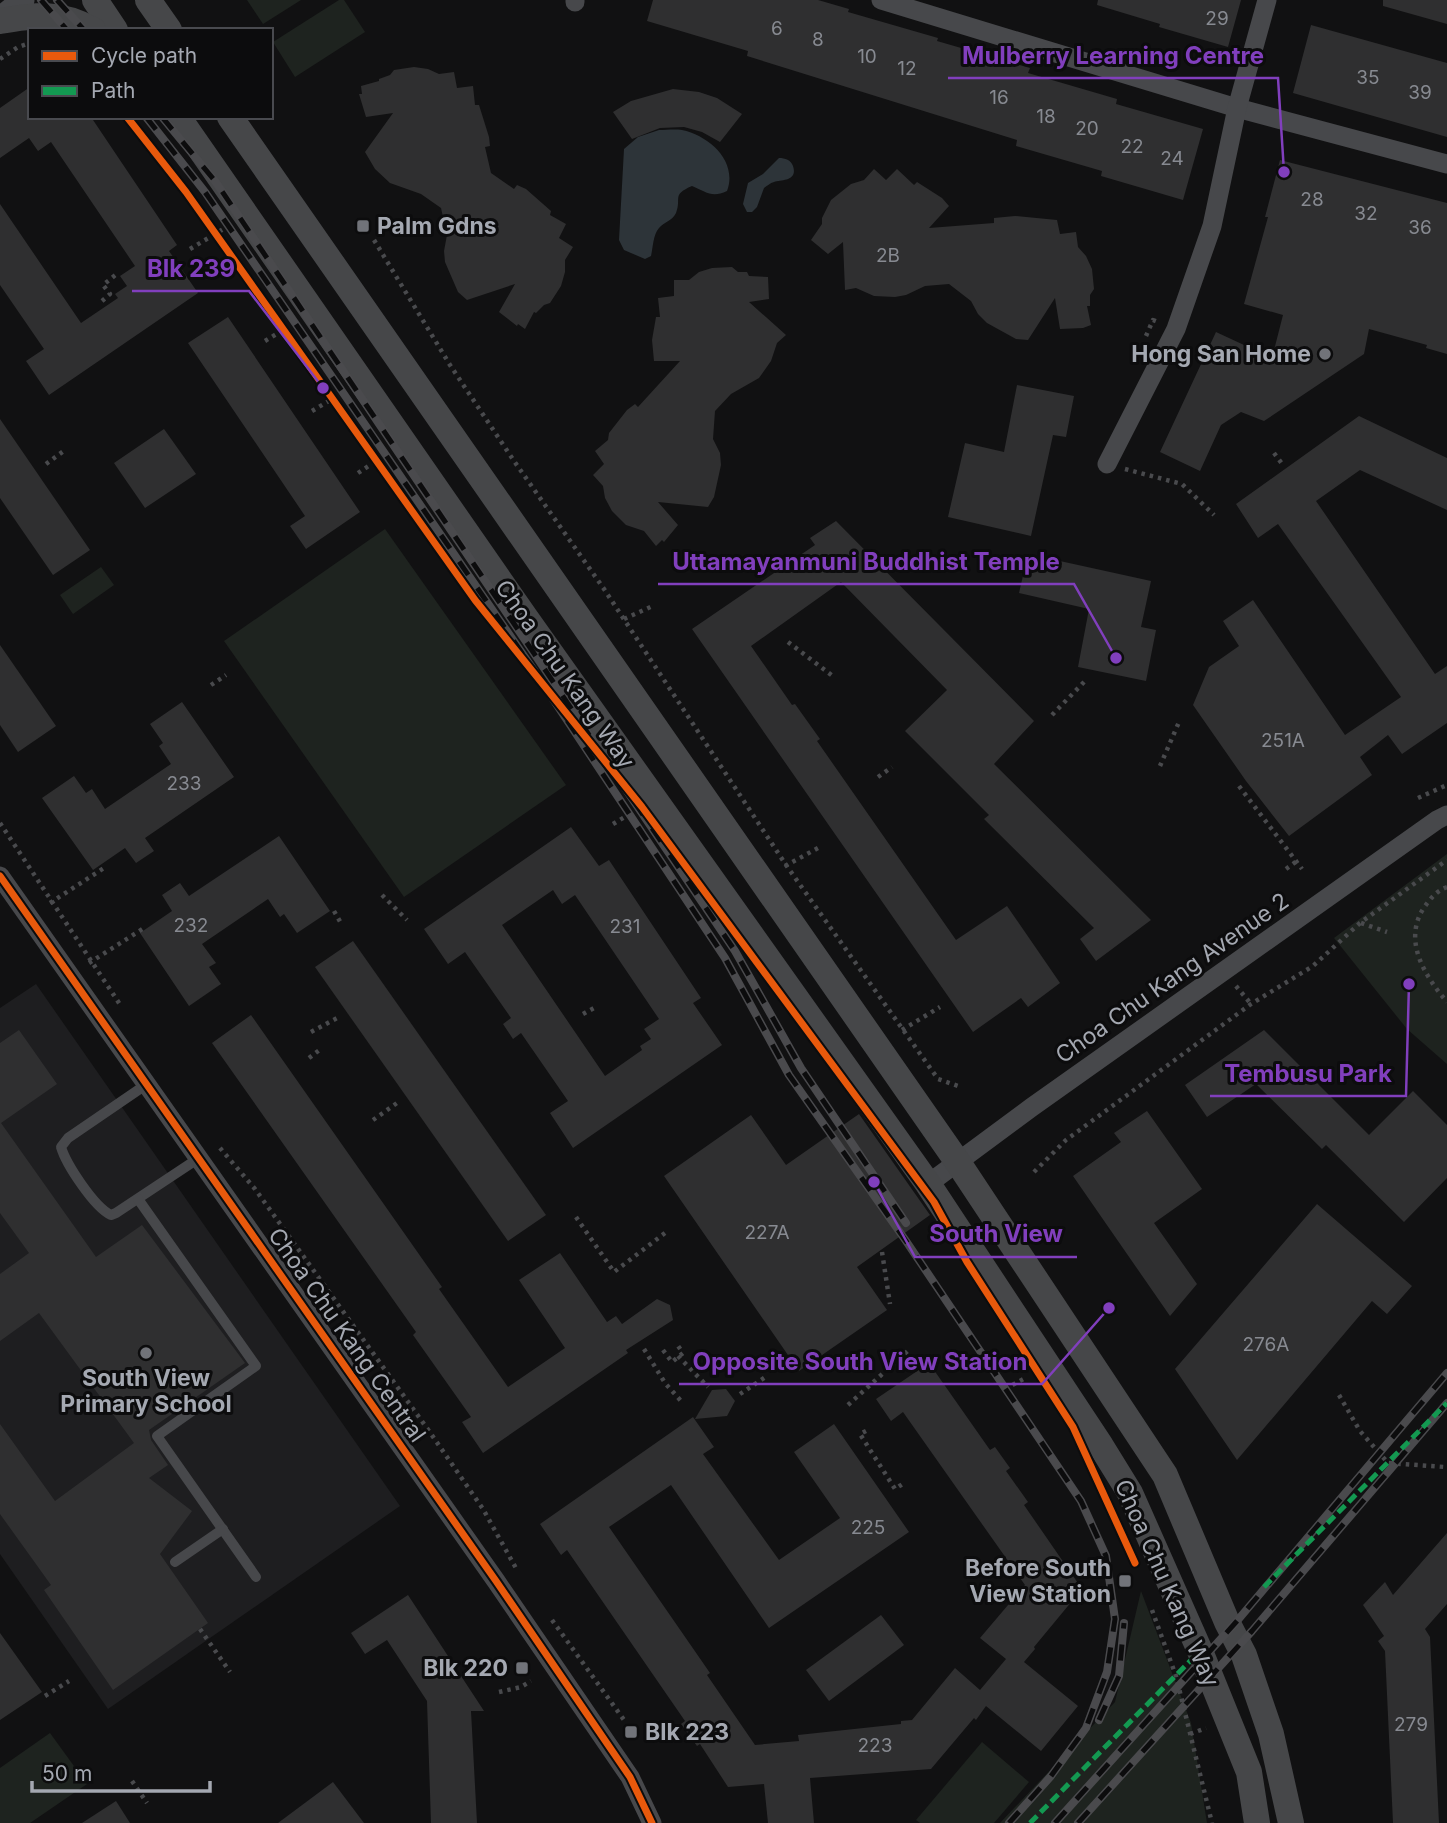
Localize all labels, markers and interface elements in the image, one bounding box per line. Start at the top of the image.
house number: 29 [1205,7,1229,30]
house number: 6 [771,17,783,40]
legend [28,28,273,119]
house number: 8 [812,28,824,51]
callout: Mulberry Learning Centre [948,33,1278,78]
text: Mulberry Learning Centre [962,41,1264,70]
text: Cycle path [91,43,197,68]
house number: 10 [857,45,877,68]
house number: 12 [897,57,917,80]
house number: 35 [1356,66,1380,89]
text: Path [91,78,136,103]
house number: 39 [1408,81,1432,104]
house number: 16 [989,86,1009,109]
house number: 18 [1036,105,1056,128]
house number: 20 [1075,117,1099,140]
house number: 22 [1120,135,1144,158]
house number: 24 [1160,147,1184,170]
house number: 28 [1300,188,1324,211]
house number: 32 [1354,202,1378,225]
place label: Palm Gdns [377,212,497,240]
house number: 36 [1408,216,1432,239]
marker: Palm Gdns [355,218,371,234]
house number: 2B [876,244,900,267]
callout: Blk 239 [132,246,249,291]
text: Blk 239 [147,254,235,283]
place label: Hong San Home [1131,340,1311,368]
marker: Hong San Home [1317,346,1333,362]
callout: Uttamayanmuni Buddhist Temple [658,539,1074,584]
text: Uttamayanmuni Buddhist Temple [672,547,1060,576]
street label: Choa Chu Kang Way [489,574,641,774]
house number: 251A [1261,729,1305,752]
house number: 233 [166,772,202,795]
street label: Choa Chu Kang Avenue 2 [1050,887,1294,1069]
house number: 232 [174,914,208,937]
house number: 231 [609,915,641,938]
callout: Tembusu Park [1210,1051,1406,1096]
text: Tembusu Park [1224,1059,1392,1088]
callout: South View [915,1212,1077,1257]
text: South View [929,1219,1063,1248]
house number: 227A [745,1221,790,1244]
street label: Choa Chu Kang Central [262,1222,432,1448]
house number: 276A [1243,1333,1289,1356]
callout: Opposite South View Station [679,1339,1042,1384]
marker: South View Primary School [138,1345,154,1361]
text: Opposite South View Station [693,1347,1027,1376]
place label: South View Primary School [60,1364,232,1418]
street label: Choa Chu Kang Way [1109,1475,1225,1691]
house number: 225 [851,1516,885,1539]
place label: Before South View Station [965,1554,1111,1608]
marker: Before South View Station [1117,1573,1133,1589]
place label: Blk 220 [423,1654,508,1682]
marker: Blk 220 [514,1660,530,1676]
house number: 279 [1394,1713,1428,1736]
place label: Blk 223 [645,1718,729,1746]
marker: Blk 223 [623,1724,639,1740]
house number: 223 [858,1734,892,1757]
scale bar [32,1750,210,1794]
text: 50 m [42,1761,92,1786]

